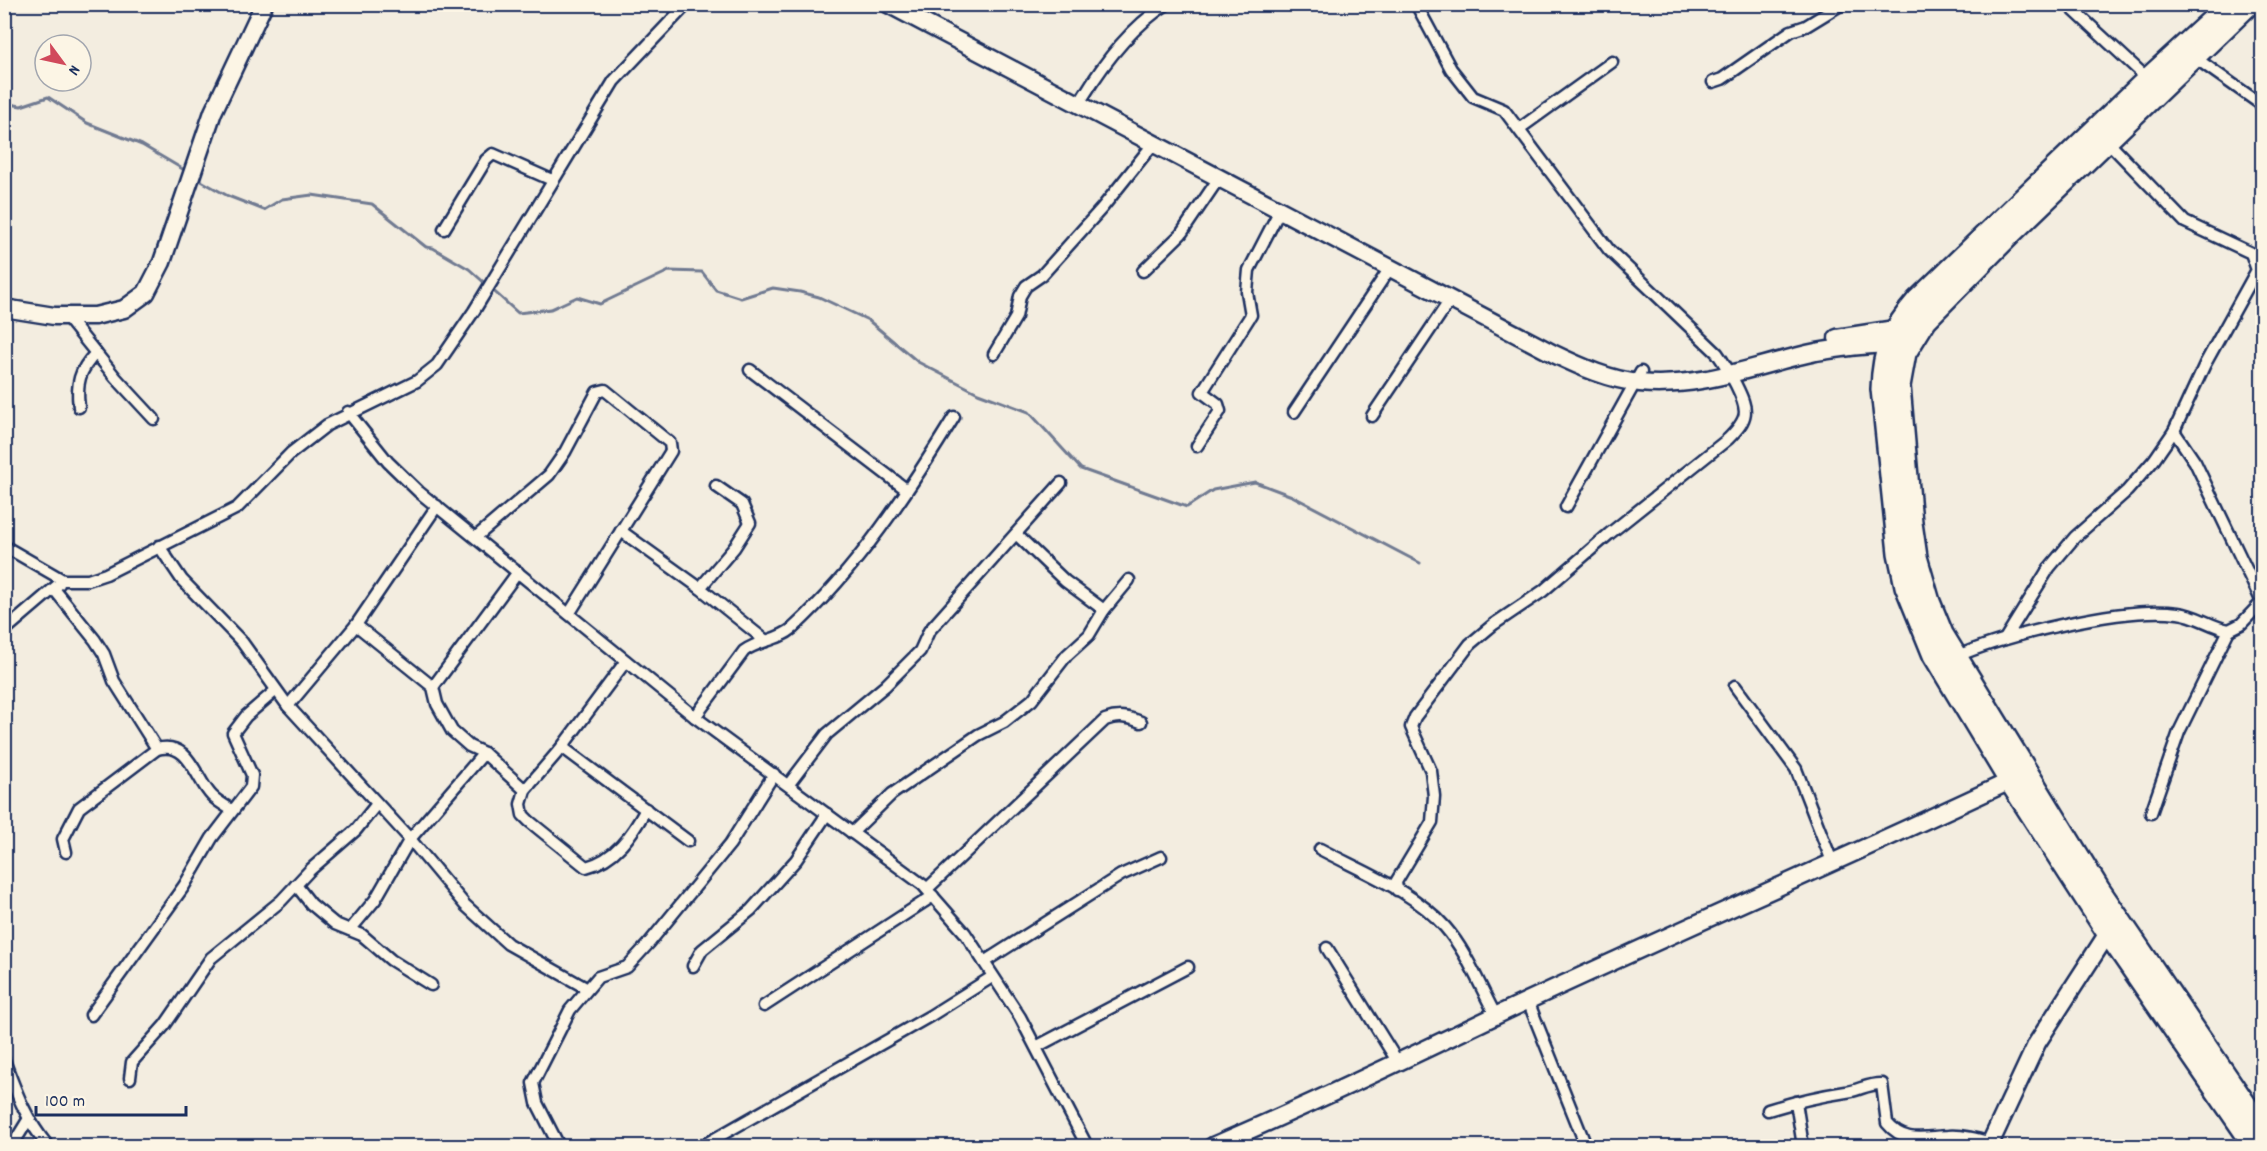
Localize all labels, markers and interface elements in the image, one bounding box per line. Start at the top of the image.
north arrow [33,33,93,93]
text: N [62,60,85,79]
scale bar [36,1079,186,1117]
text: 100 m [45,1090,85,1115]

